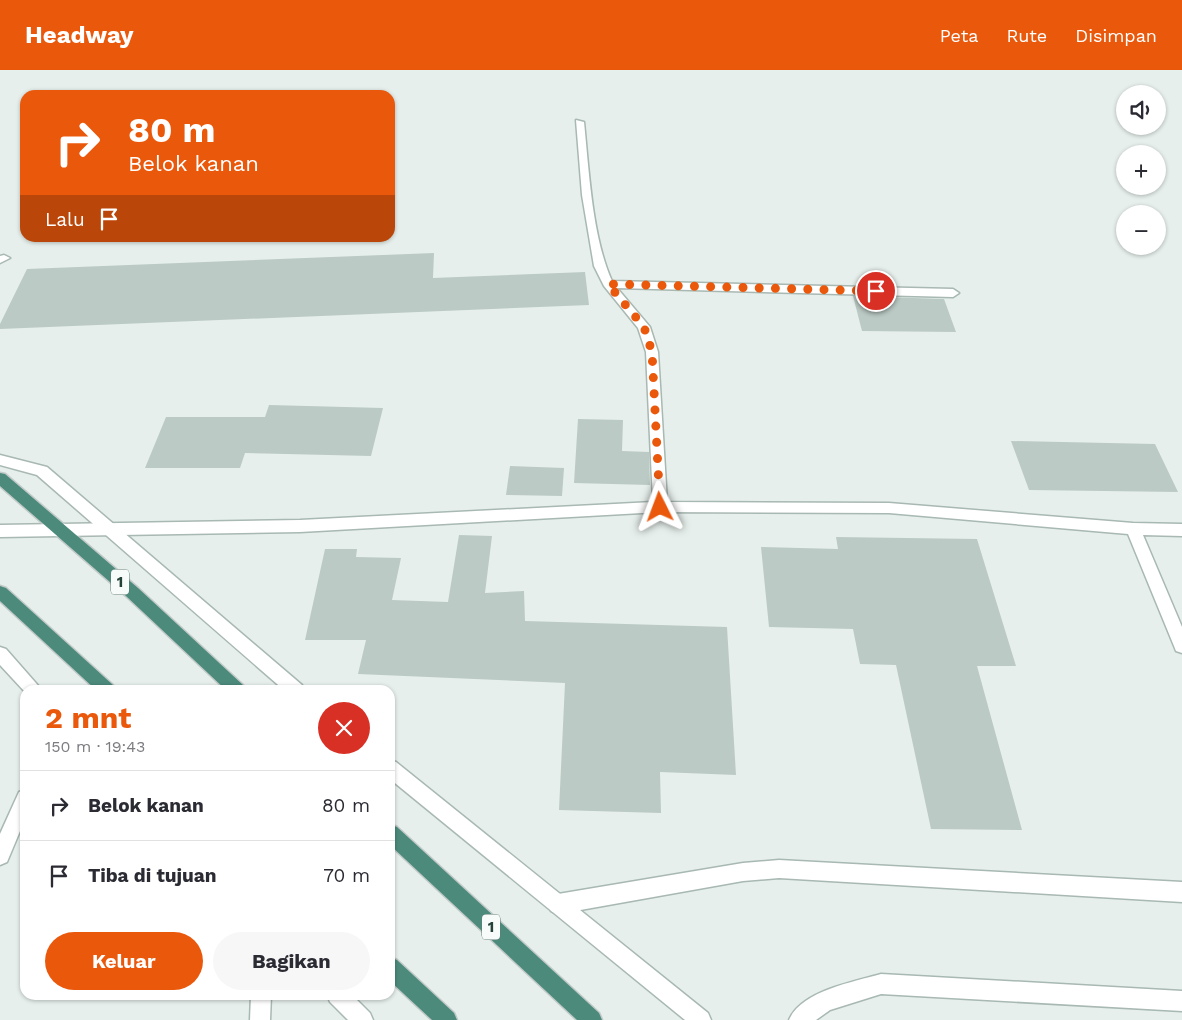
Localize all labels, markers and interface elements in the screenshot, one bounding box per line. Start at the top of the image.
text: Headway [25,21,134,49]
text: Peta [940,25,978,46]
text: Rute [1006,25,1047,46]
text: Disimpan [1075,25,1157,46]
map controls [1116,85,1166,255]
button: sound [1116,85,1166,135]
text: 80 m [128,109,215,151]
icon: right [45,110,110,175]
button: + [1116,145,1166,195]
text: Belok kanan [128,151,259,176]
icon: arrive [95,205,123,233]
button: − [1116,205,1166,255]
text: Lalu [45,208,85,231]
pin [855,270,897,312]
icon: arrive [862,277,890,305]
position arrow [633,480,685,532]
road number: 1 [111,570,129,594]
text: 2 mnt [45,700,131,735]
button: close [318,702,370,754]
text: 150 m · 19:43 [45,737,145,756]
icon: right [45,792,73,820]
text: Belok kanan [88,794,204,817]
text: 80 m [322,794,370,817]
icon: arrive [45,862,73,890]
text: Tiba di tujuan [88,864,217,887]
text: 70 m [323,864,370,887]
road number: 1 [482,914,500,940]
button: Keluar [45,932,203,990]
button: Bagikan [213,932,370,990]

